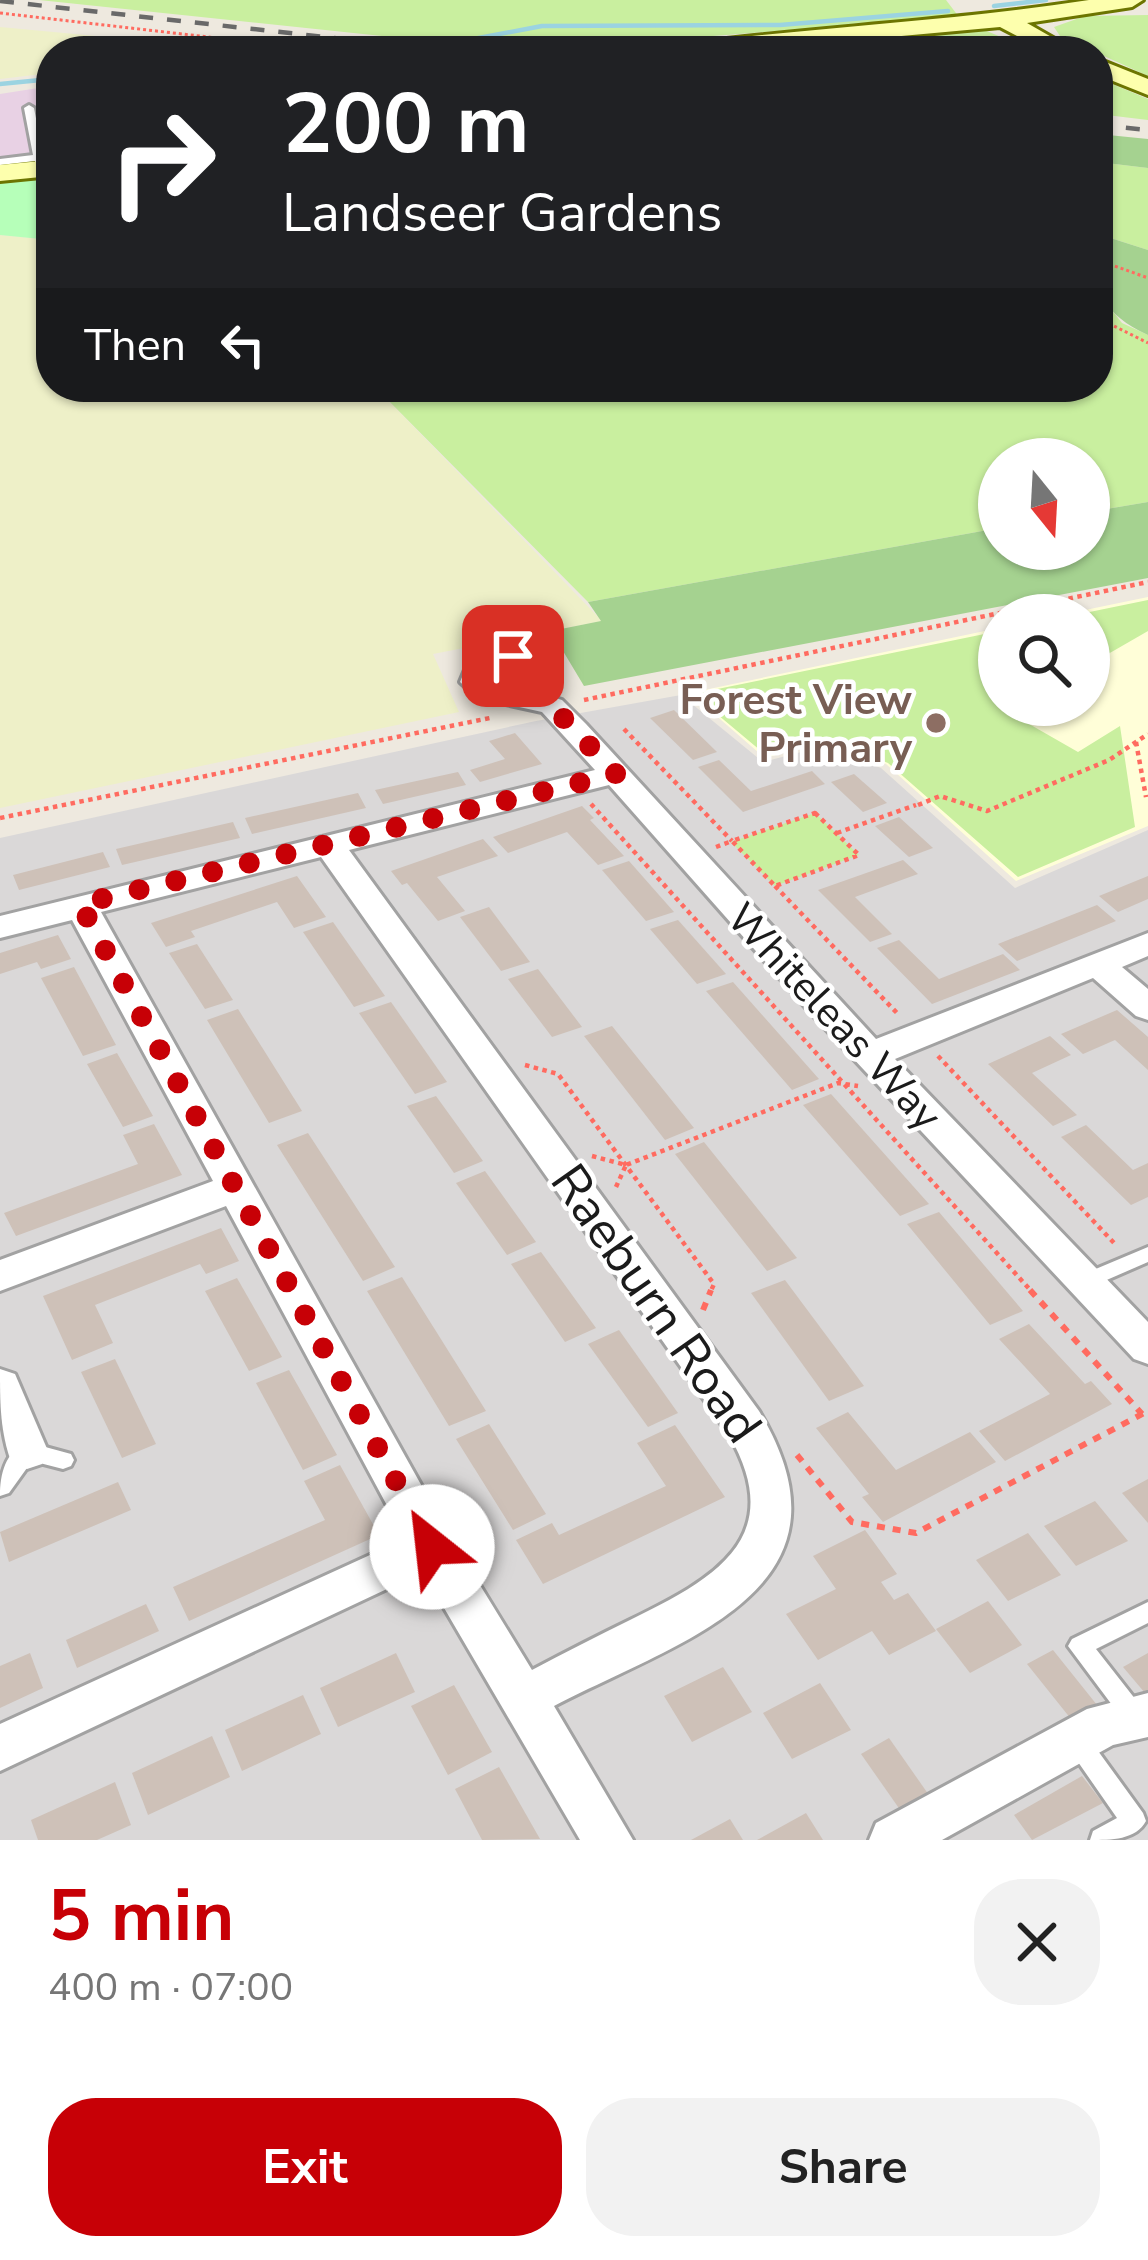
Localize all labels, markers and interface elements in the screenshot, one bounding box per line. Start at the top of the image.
text: 200 m [282,67,530,182]
icon: right [84,84,240,240]
text: Landseer Gardens [282,176,722,250]
icon: left [210,312,276,378]
text: Then [84,315,186,376]
north arrow [978,438,1110,570]
map controls [978,438,1110,726]
button: search [978,594,1110,726]
pin [462,605,564,707]
icon: arrive [480,623,546,689]
place label: Forest View Primary [679,672,913,777]
marker: Forest View Primary [923,710,949,736]
street label: Whiteleas Way [713,891,955,1144]
street label: Raeburn Road [534,1150,778,1457]
position arrow [369,1484,495,1610]
text: 5 min [48,1867,234,1965]
button: close [974,1879,1100,2005]
text: 400 m · 07:00 [48,1961,293,2014]
button: Exit [48,2098,562,2236]
button: Share [586,2098,1100,2236]

